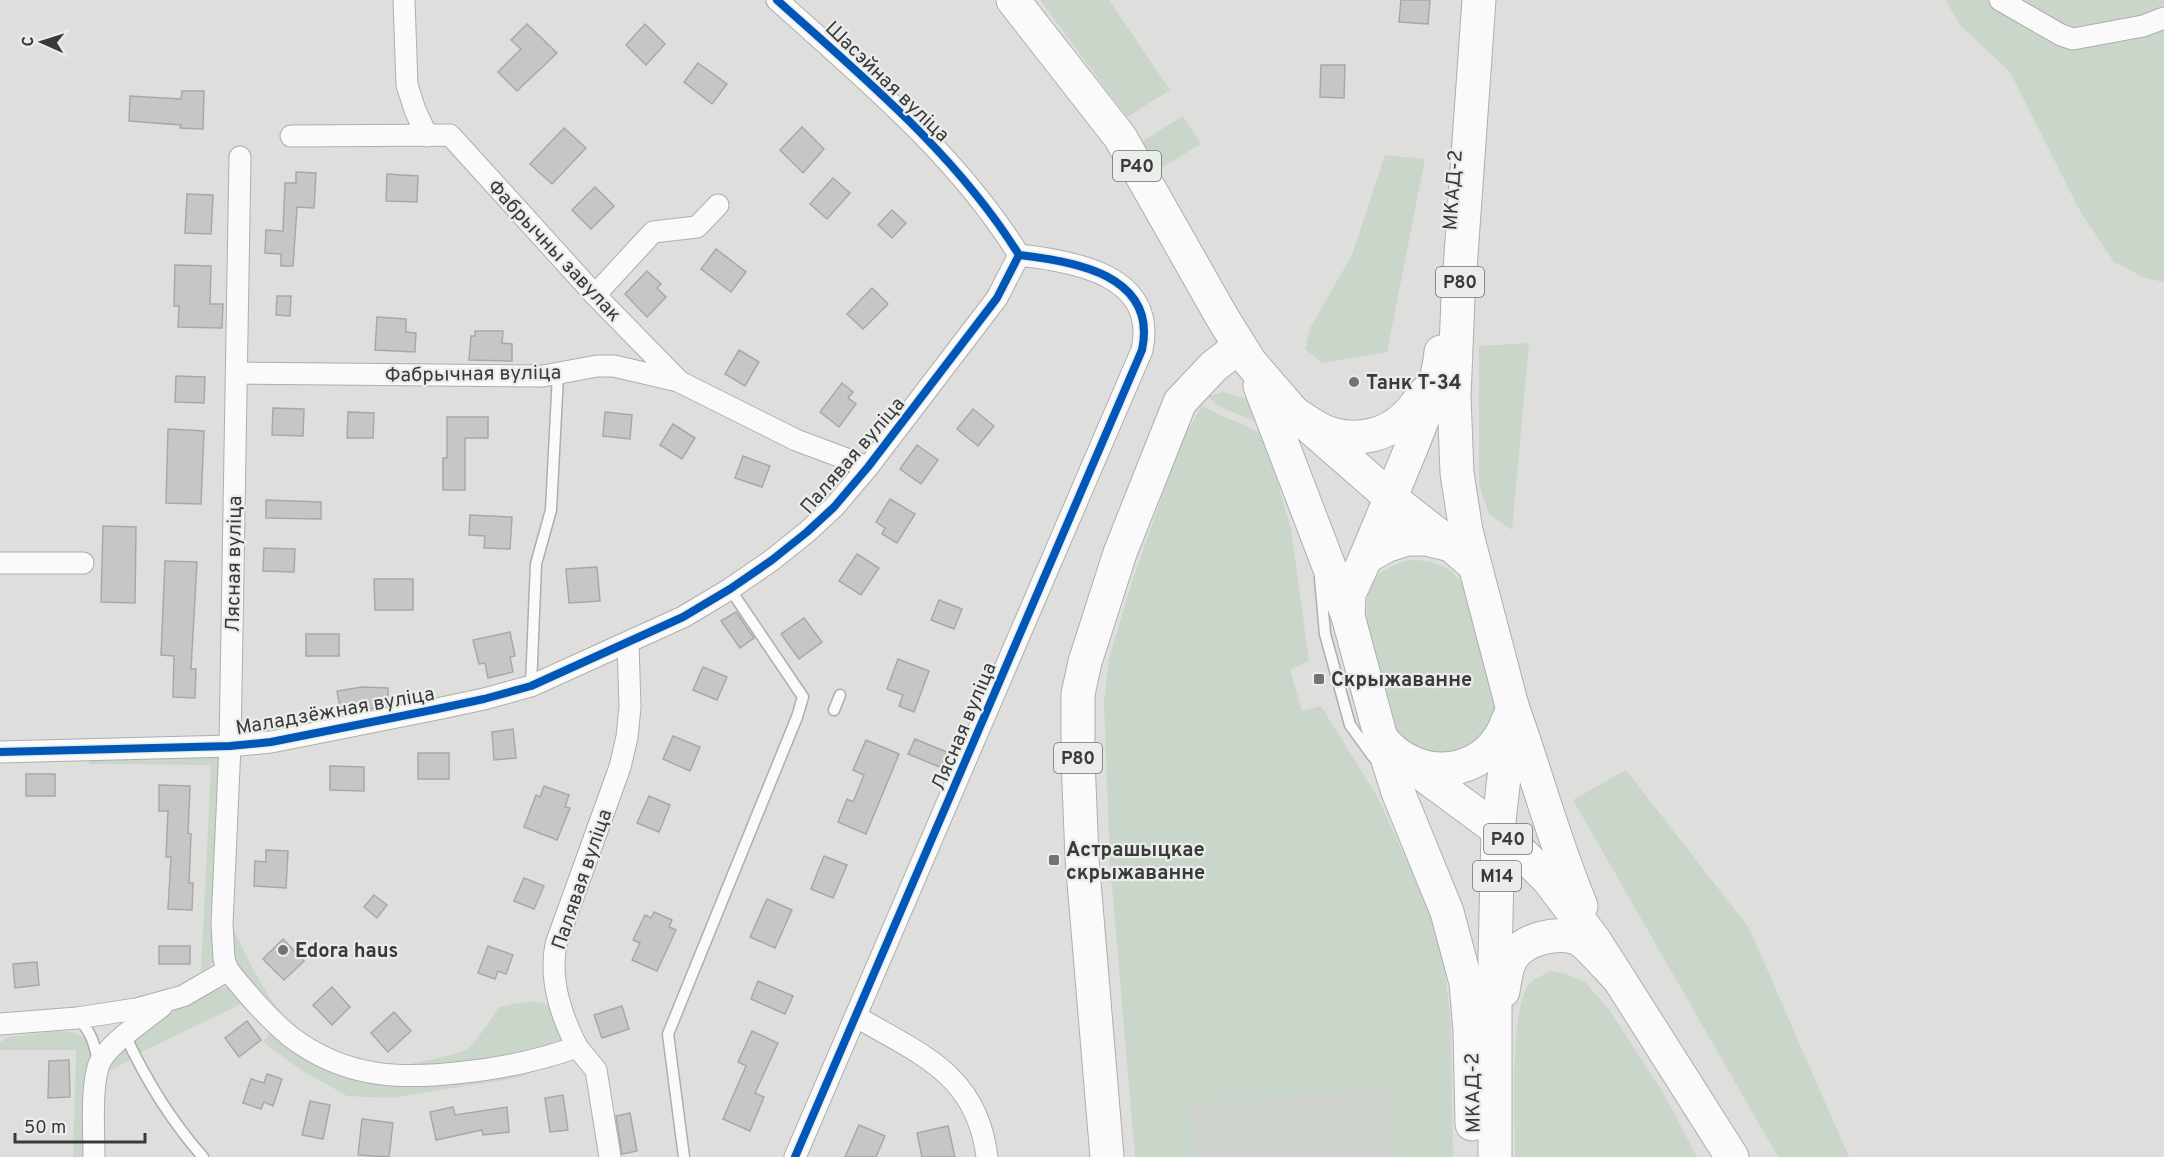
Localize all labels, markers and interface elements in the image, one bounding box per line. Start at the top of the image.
north arrow [12,12,72,72]
street label: Шасэйная вуліца [819,16,954,149]
text: С [19,36,39,47]
street label: МКАД-2 [1438,149,1470,231]
road number: Р40 [1113,151,1161,181]
street label: Фабрычны завулак [481,175,626,328]
road number: Р80 [1436,267,1484,297]
street label: Фабрычная вуліца [385,360,561,390]
place label: Танк Т-34 [1366,371,1462,397]
marker: Танк Т-34 [1347,375,1361,389]
street label: Палявая вуліца [795,392,912,520]
street label: Лясная вуліца [221,495,249,633]
street label: Лясная вуліца [926,659,1004,795]
place label: Скрыжаванне [1331,668,1472,694]
marker: Скрыжаванне [1312,672,1326,686]
street label: Маладзёжная вуліца [234,682,437,742]
road number: Р80 [1054,743,1102,773]
street label: Палявая вуліца [547,806,619,953]
road number: Р40 [1484,824,1532,854]
place label: Астрашыцкае скрыжаванне [1066,838,1205,887]
marker: Астрашыцкае скрыжаванне [1047,853,1061,867]
road number: М14 [1473,861,1521,891]
place label: Edora haus [295,939,398,965]
marker: Edora haus [276,943,290,957]
street label: МКАД-2 [1460,1052,1488,1133]
scale bar [15,1106,146,1144]
text: 50 m [24,1117,66,1140]

